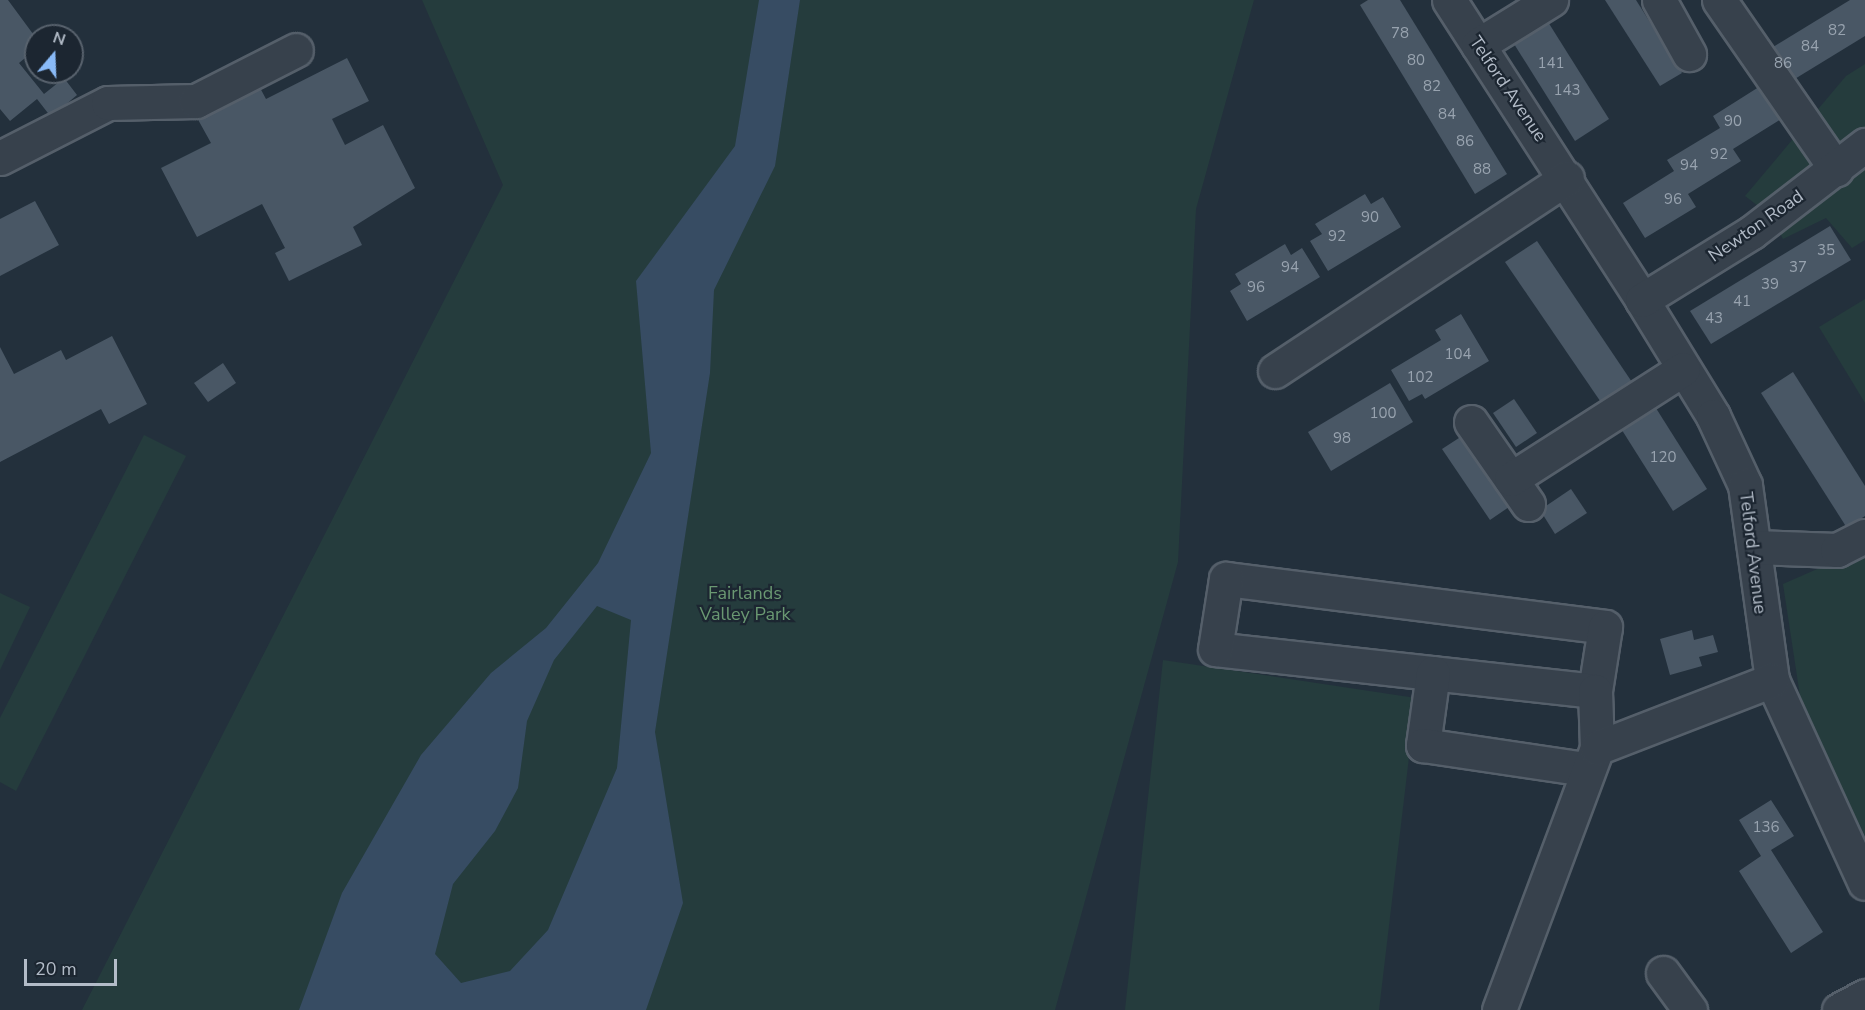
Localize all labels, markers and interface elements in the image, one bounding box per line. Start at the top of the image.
house number: 82 [1828,22,1846,40]
north arrow [24,24,84,84]
house number: 78 [1391,25,1409,43]
text: N [50,27,68,51]
street label: Telford Avenue [1465,32,1551,146]
house number: 84 [1801,38,1819,56]
house number: 80 [1407,52,1425,70]
house number: 141 [1538,55,1564,73]
house number: 86 [1774,55,1792,73]
house number: 82 [1423,78,1441,96]
house number: 143 [1554,82,1580,100]
house number: 84 [1438,106,1456,124]
house number: 90 [1724,113,1742,131]
house number: 86 [1456,133,1474,151]
house number: 92 [1710,146,1728,164]
house number: 94 [1680,157,1698,175]
house number: 88 [1473,161,1491,179]
street label: Newton Road [1704,185,1808,267]
house number: 96 [1664,191,1682,209]
house number: 90 [1361,209,1379,227]
house number: 92 [1328,228,1346,246]
house number: 35 [1817,242,1835,260]
house number: 94 [1281,259,1299,277]
house number: 37 [1789,259,1807,277]
house number: 39 [1761,276,1779,294]
house number: 96 [1247,279,1265,297]
house number: 41 [1733,293,1751,311]
house number: 43 [1705,310,1723,328]
house number: 104 [1445,346,1471,364]
house number: 102 [1407,369,1433,387]
house number: 100 [1370,405,1396,423]
house number: 98 [1333,430,1351,448]
house number: 120 [1650,449,1676,467]
street label: Telford Avenue [1735,491,1771,615]
park label: Fairlands Valley Park [700,583,790,626]
house number: 136 [1753,819,1779,837]
scale bar [27,947,120,985]
text: 20 m [35,957,77,981]

